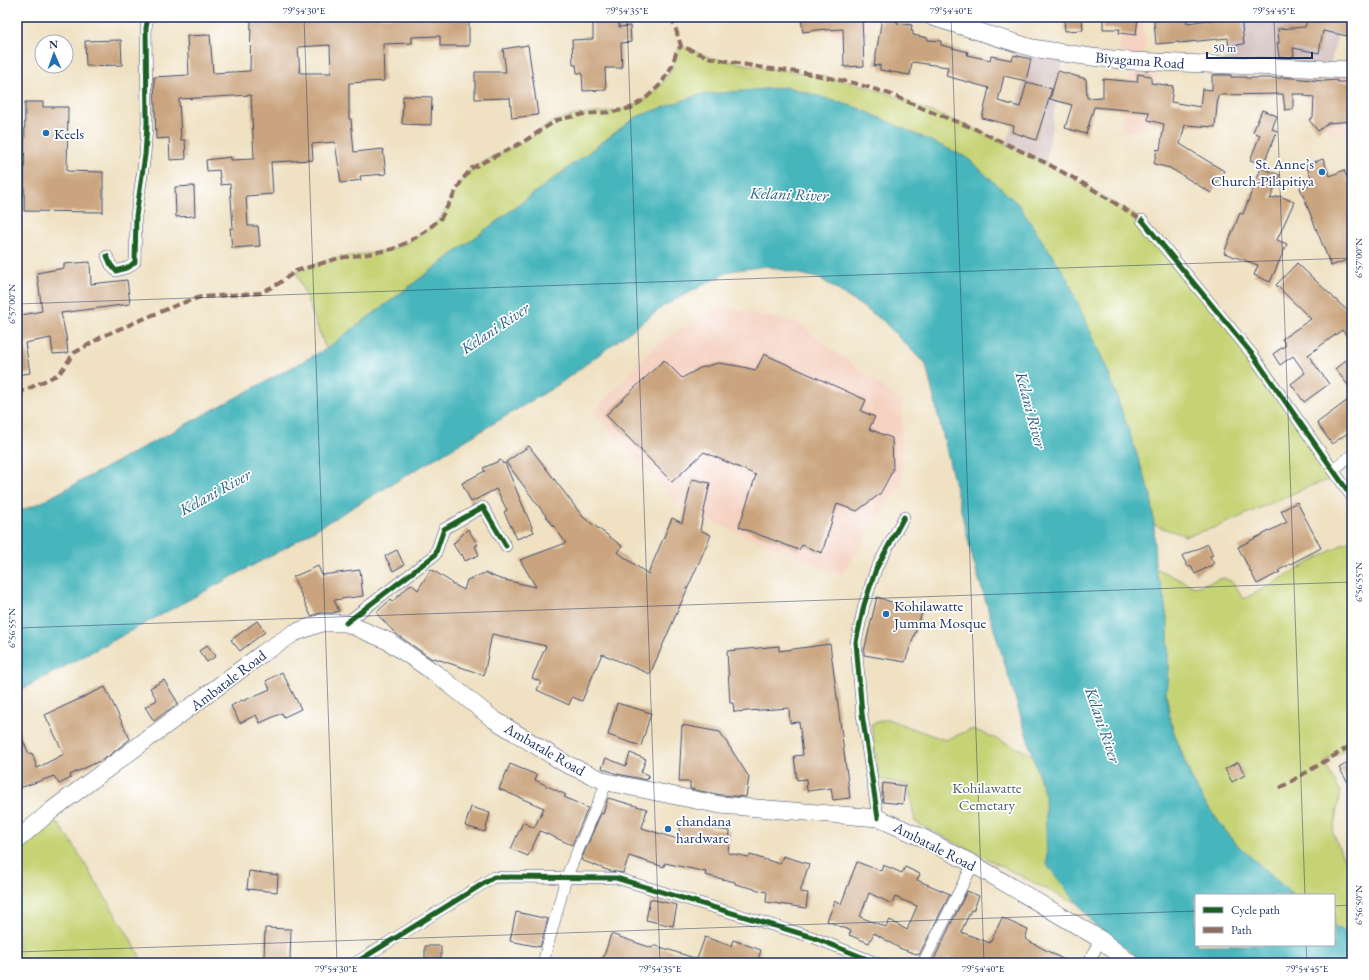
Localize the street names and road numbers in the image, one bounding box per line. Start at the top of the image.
street label: Biyagama Road [1095,47,1186,73]
street label: Ambatale Road [186,645,270,715]
street label: Ambatale Road [500,718,589,780]
street label: Ambatale Road [890,817,980,875]

